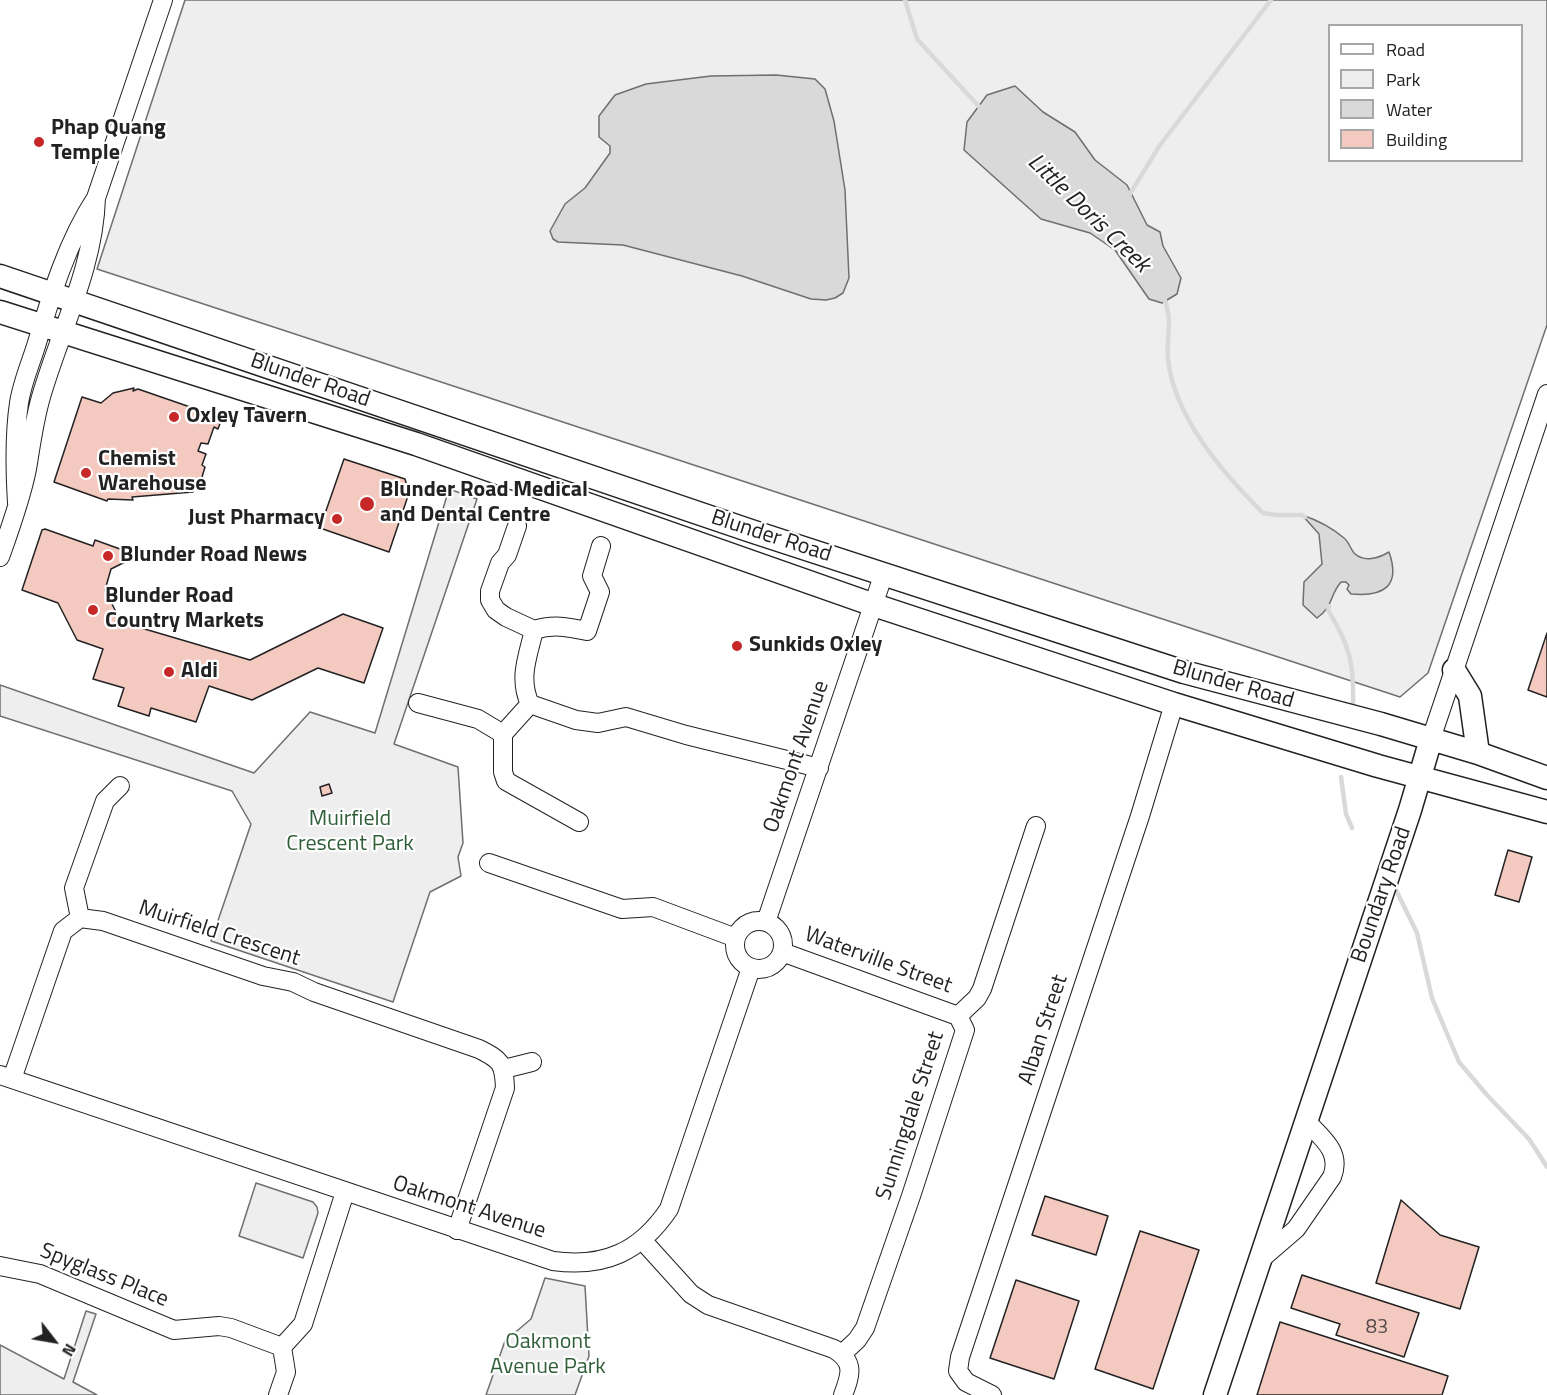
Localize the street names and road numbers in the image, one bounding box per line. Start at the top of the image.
street label: Blunder Road [247,348,373,414]
street label: Blunder Road [707,505,835,569]
street label: Blunder Road [1169,655,1297,715]
street label: Oakmont Avenue [759,677,835,837]
street label: Boundary Road [1346,824,1418,966]
street label: Muirfield Crescent [135,895,303,973]
street label: Waterville Street [801,922,955,1000]
street label: Alban Street [1014,972,1074,1088]
street label: Sunningdale Street [871,1028,951,1204]
street label: Oakmont Avenue [389,1171,549,1245]
street label: Spyglass Place [36,1238,172,1314]

